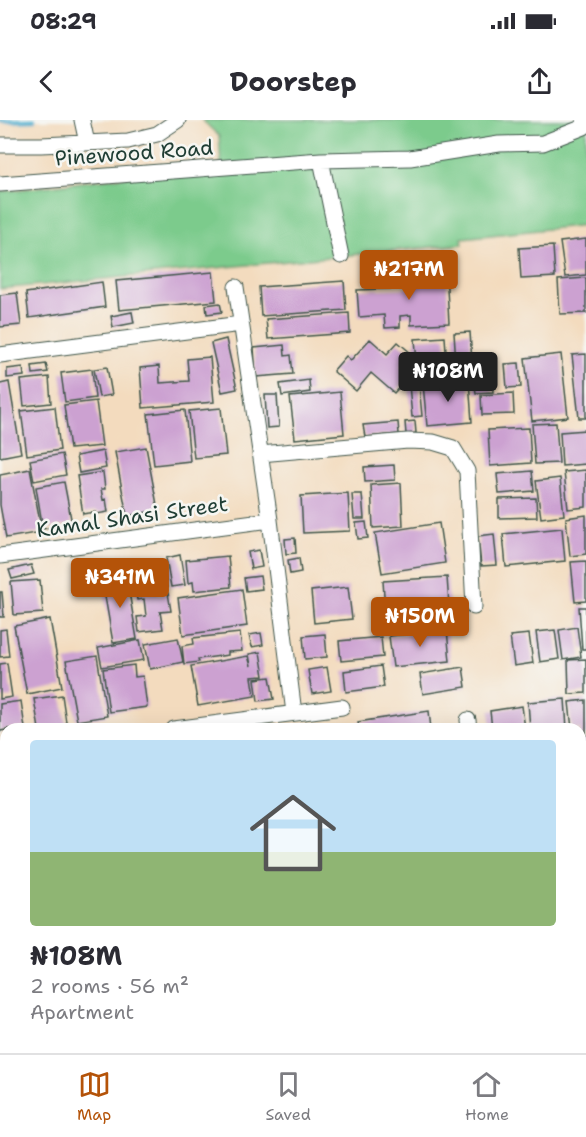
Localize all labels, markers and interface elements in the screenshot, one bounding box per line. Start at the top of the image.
text: 08:29 [30,7,97,36]
text: Doorstep [229,63,357,100]
icon: back [30,65,63,98]
icon: share [523,65,556,98]
street label: Pinewood Road [54,133,214,173]
pin: ₦217M [367,250,451,301]
text: ₦217M [374,256,444,282]
pin: ₦108M [406,352,490,403]
text: ₦108M [413,358,483,384]
street label: Kamal Shasi Street [35,490,229,544]
pin: ₦341M [78,558,162,609]
text: ₦341M [85,564,155,590]
pin: ₦150M [378,597,462,648]
text: ₦150M [385,603,455,629]
icon: home [239,779,347,887]
text: ₦108M [30,938,122,973]
text: 2 rooms · 56 m² [30,973,189,999]
text: Apartment [30,999,134,1025]
tab: Map [77,1068,111,1125]
tab: Saved [265,1068,311,1125]
tab: Home [465,1068,509,1125]

